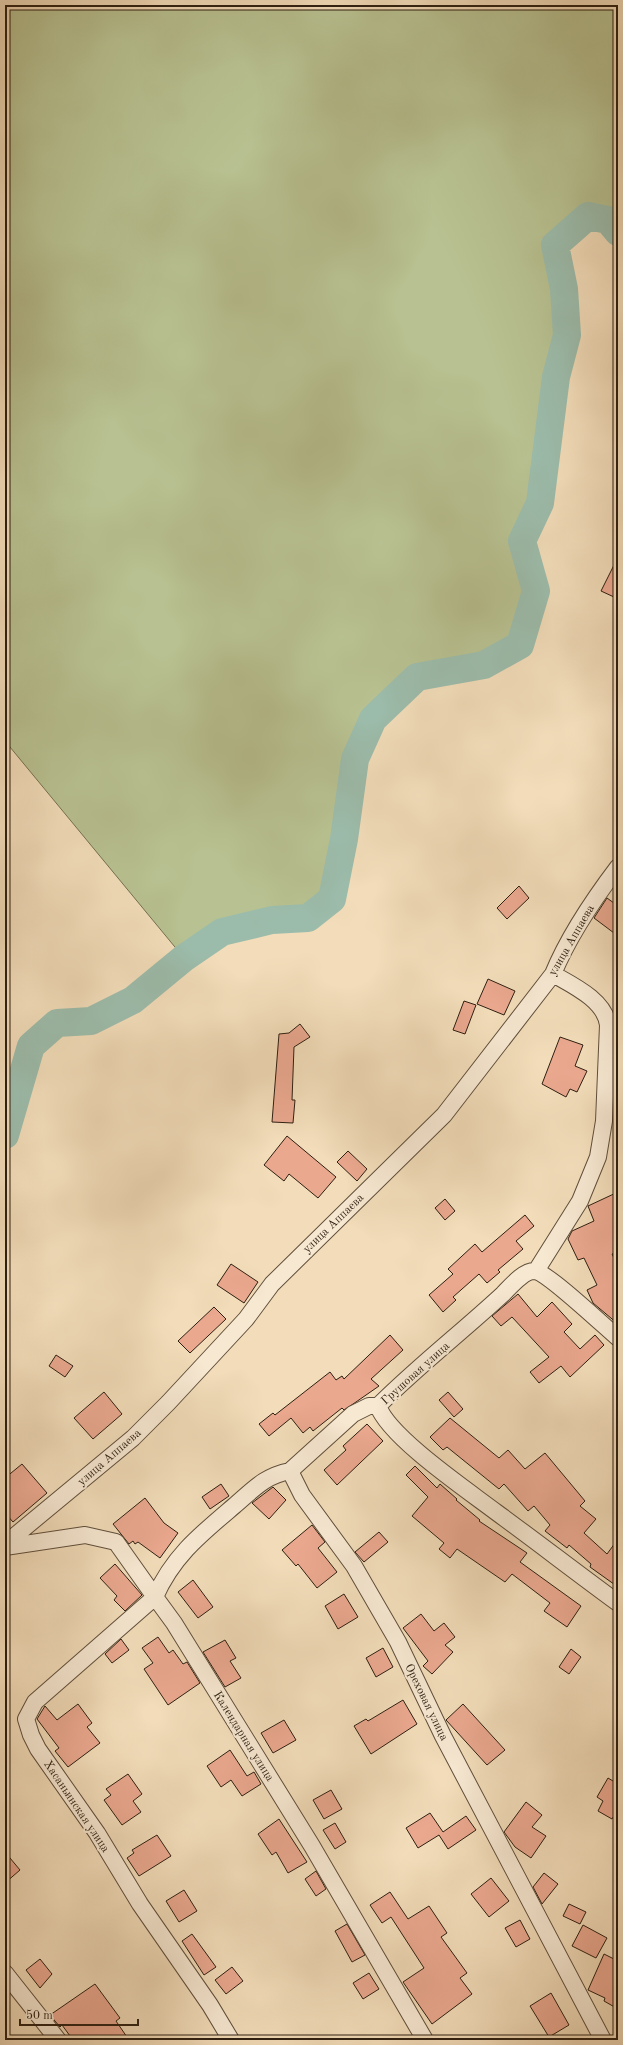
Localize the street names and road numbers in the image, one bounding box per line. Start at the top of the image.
street label: улица Аппаева [547,903,597,978]
street label: улица Аппаева [301,1192,367,1256]
street label: Грушовая улица [379,1340,452,1407]
street label: улица Аппаева [76,1427,144,1488]
street label: Ореховая улица [402,1662,450,1743]
street label: Календарная улица [211,1689,276,1784]
street label: Хасаньинская улица [41,1758,111,1855]

